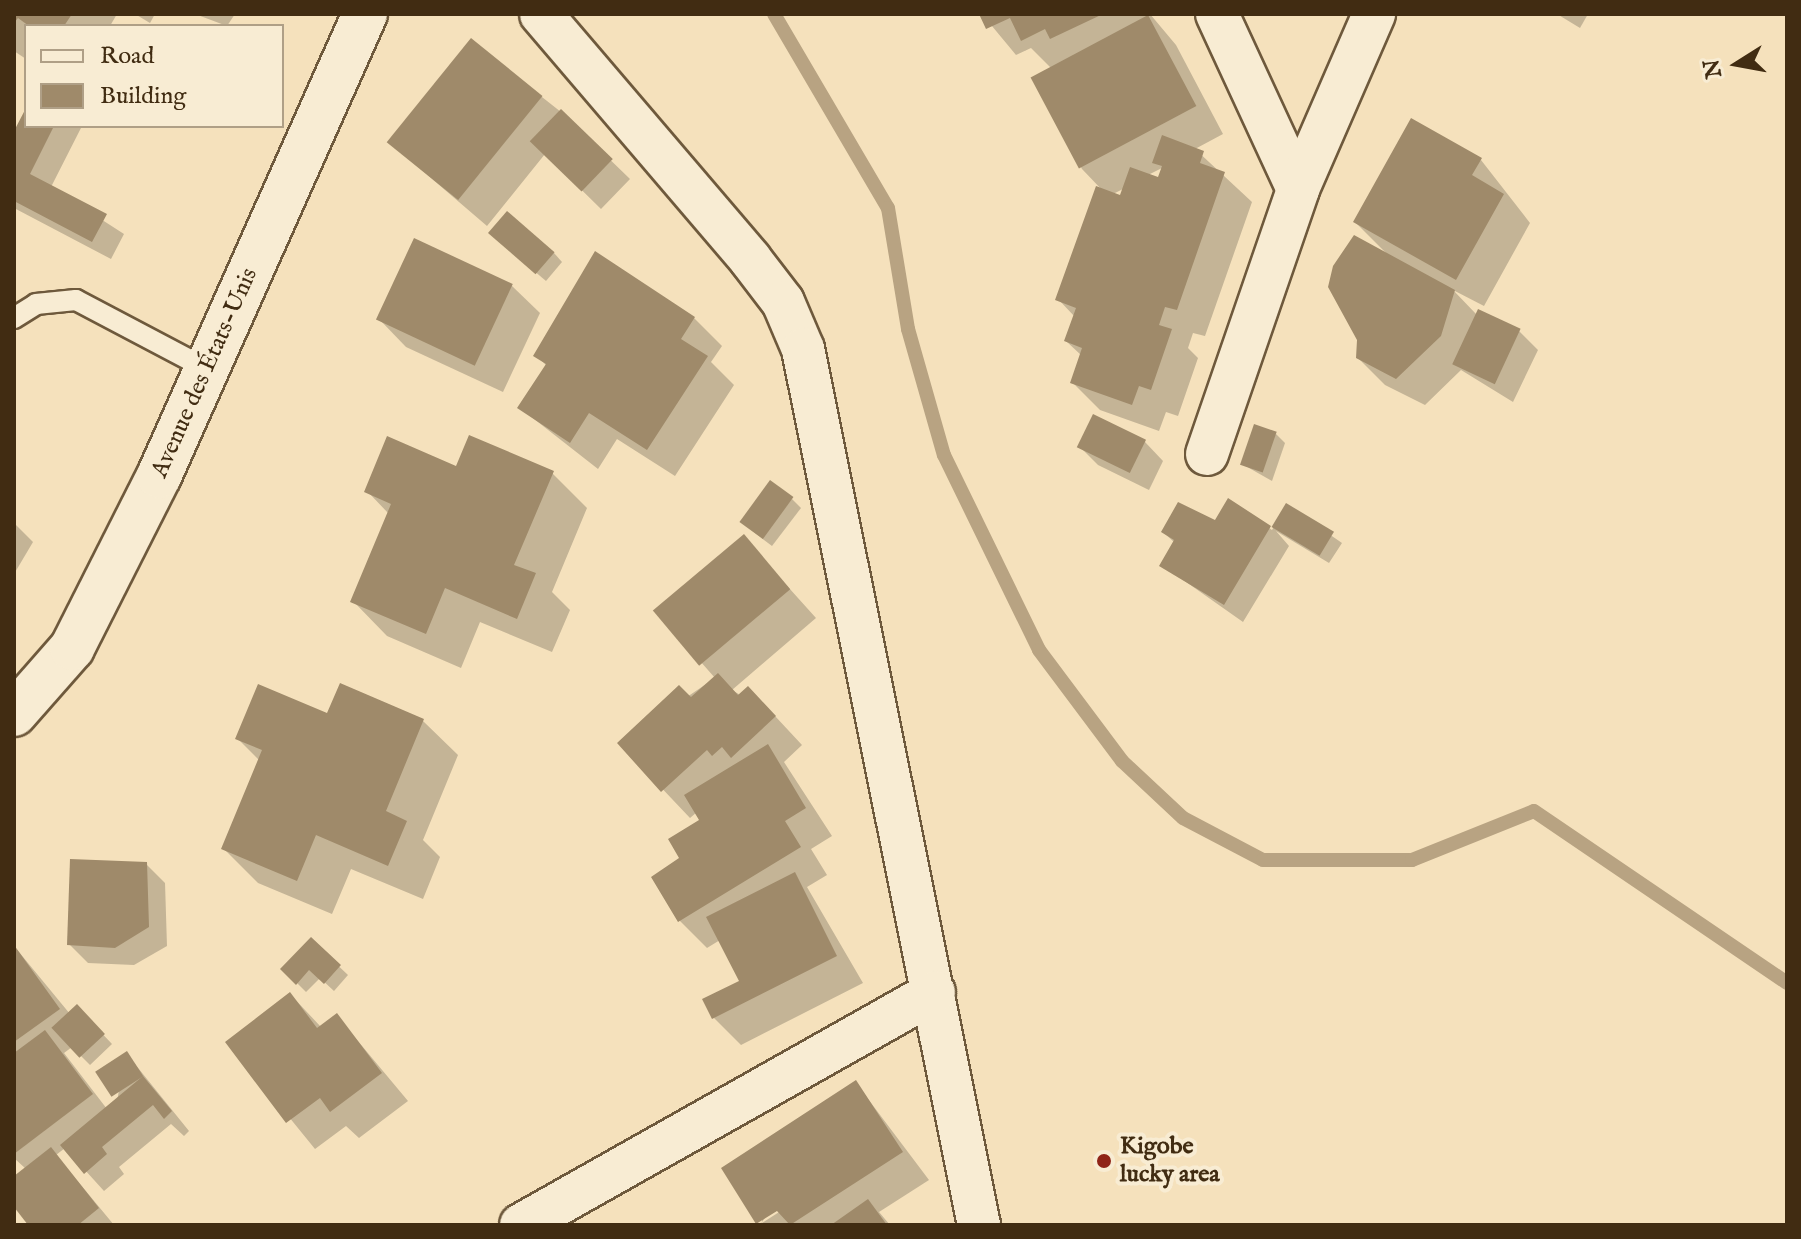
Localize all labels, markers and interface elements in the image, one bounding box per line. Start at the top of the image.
legend [24,24,284,128]
north arrow [1697,24,1777,104]
text: Road [100,41,154,72]
text: N [1698,57,1729,81]
text: Building [100,81,186,112]
street label: Avenue des États-Unis [146,264,264,482]
place label: Kigobe lucky area [1120,1133,1220,1189]
marker: Kigobe lucky area [1095,1152,1113,1170]

